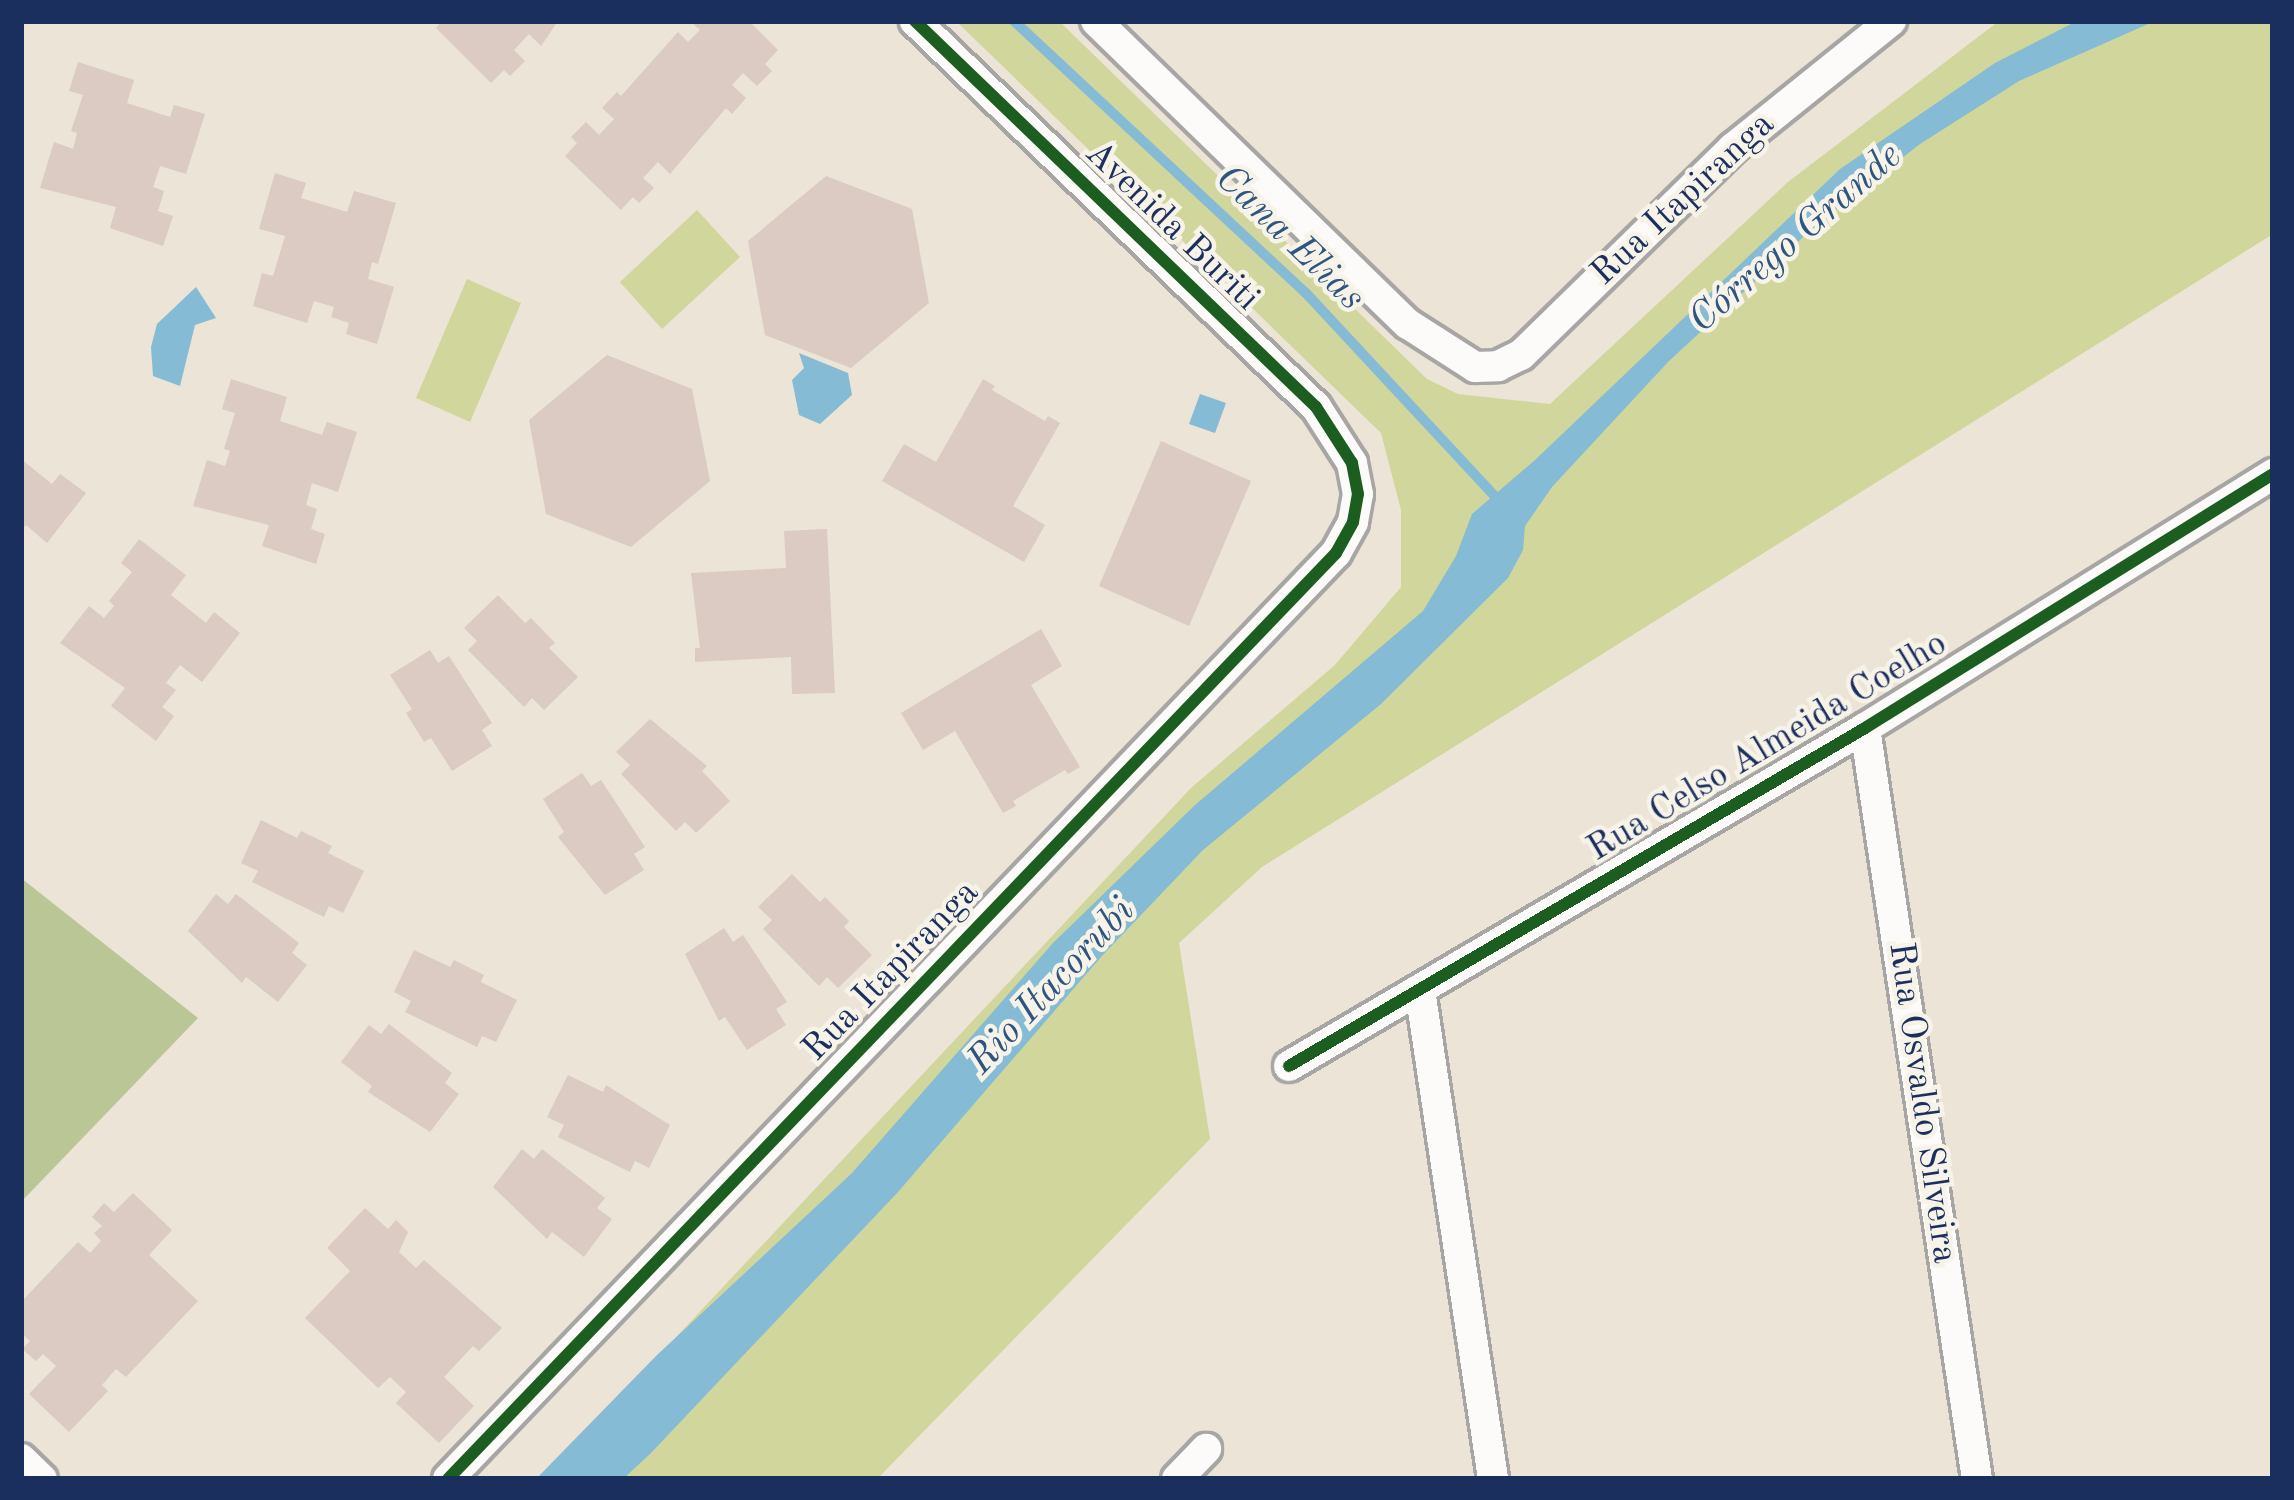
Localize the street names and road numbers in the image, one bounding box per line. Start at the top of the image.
street label: Rua Itapiranga [1583,104,1785,296]
street label: Avenida Buriti [1075,133,1267,321]
street label: Rua Celso Almeida Coelho [1581,624,1955,872]
street label: Rua Itapiranga [795,872,989,1072]
street label: Rua Osvaldo Silveira [1877,940,1965,1266]

